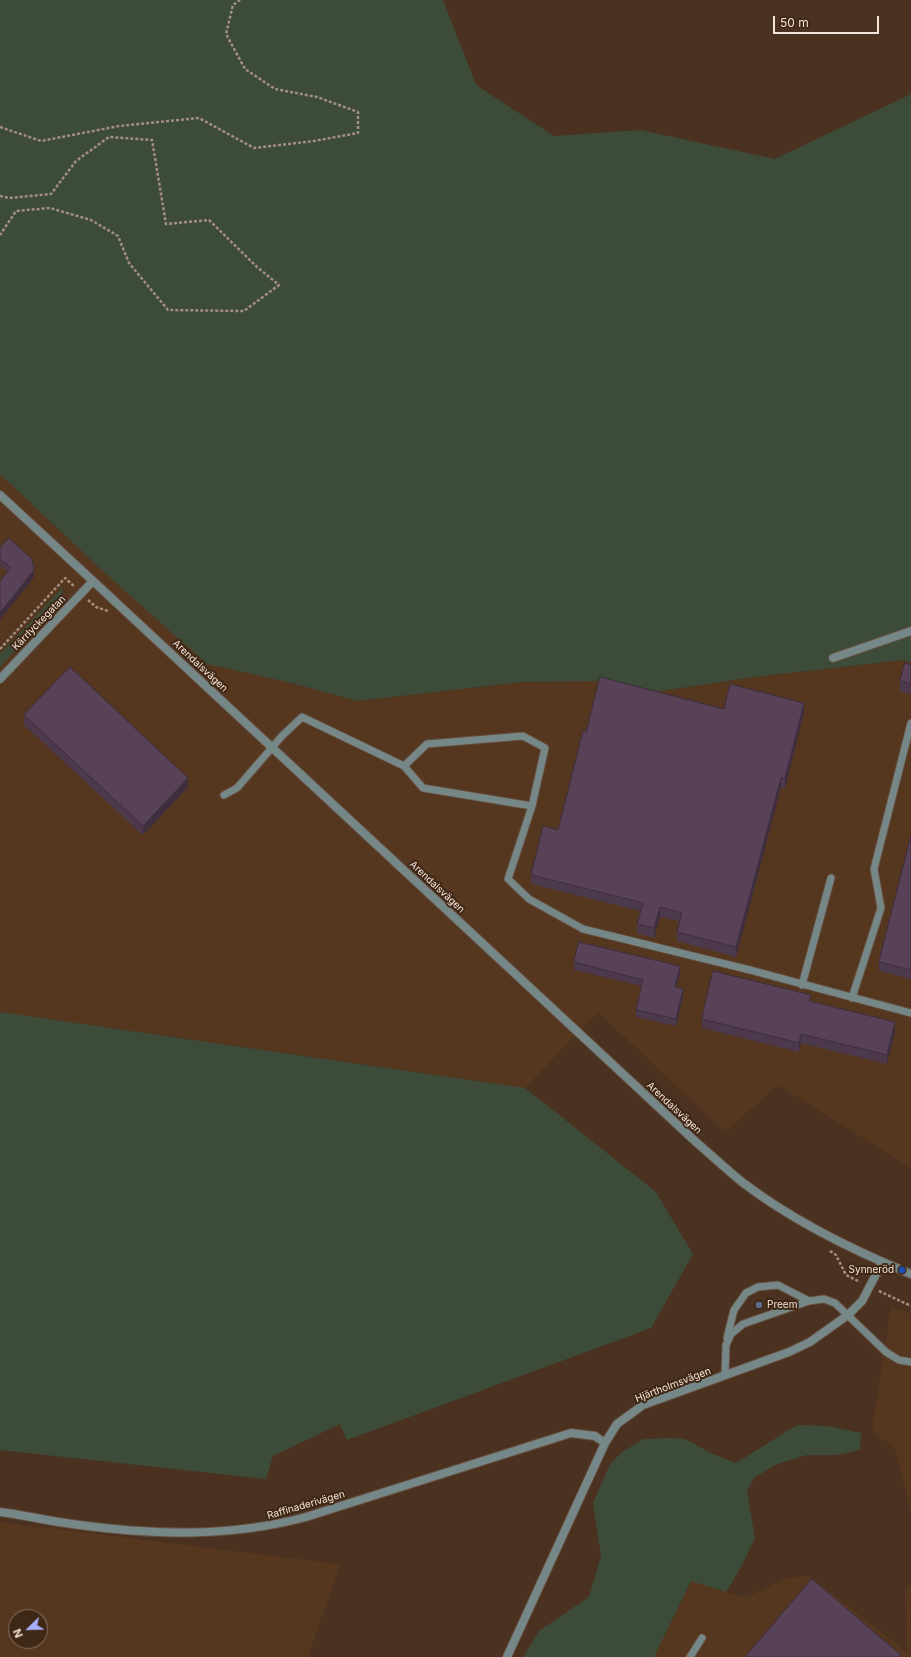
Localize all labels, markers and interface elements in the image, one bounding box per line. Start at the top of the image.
scale bar [775,8,881,34]
text: 50 m [780,15,809,30]
street label: Kärrlyckegatan [10,593,68,653]
street label: Arendalsvägen [170,637,230,695]
street label: Arendalsvägen [407,858,467,916]
street label: Arendalsvägen [644,1079,704,1137]
place label: Synneröd [849,1264,894,1276]
marker: Synneröd [897,1265,907,1275]
place label: Preem [767,1299,797,1311]
marker: Preem [754,1300,764,1310]
street label: Hjärtholmsvägen [633,1365,713,1405]
street label: Raffinaderivägen [266,1488,346,1522]
north arrow [8,1609,48,1649]
text: N [10,1627,26,1640]

